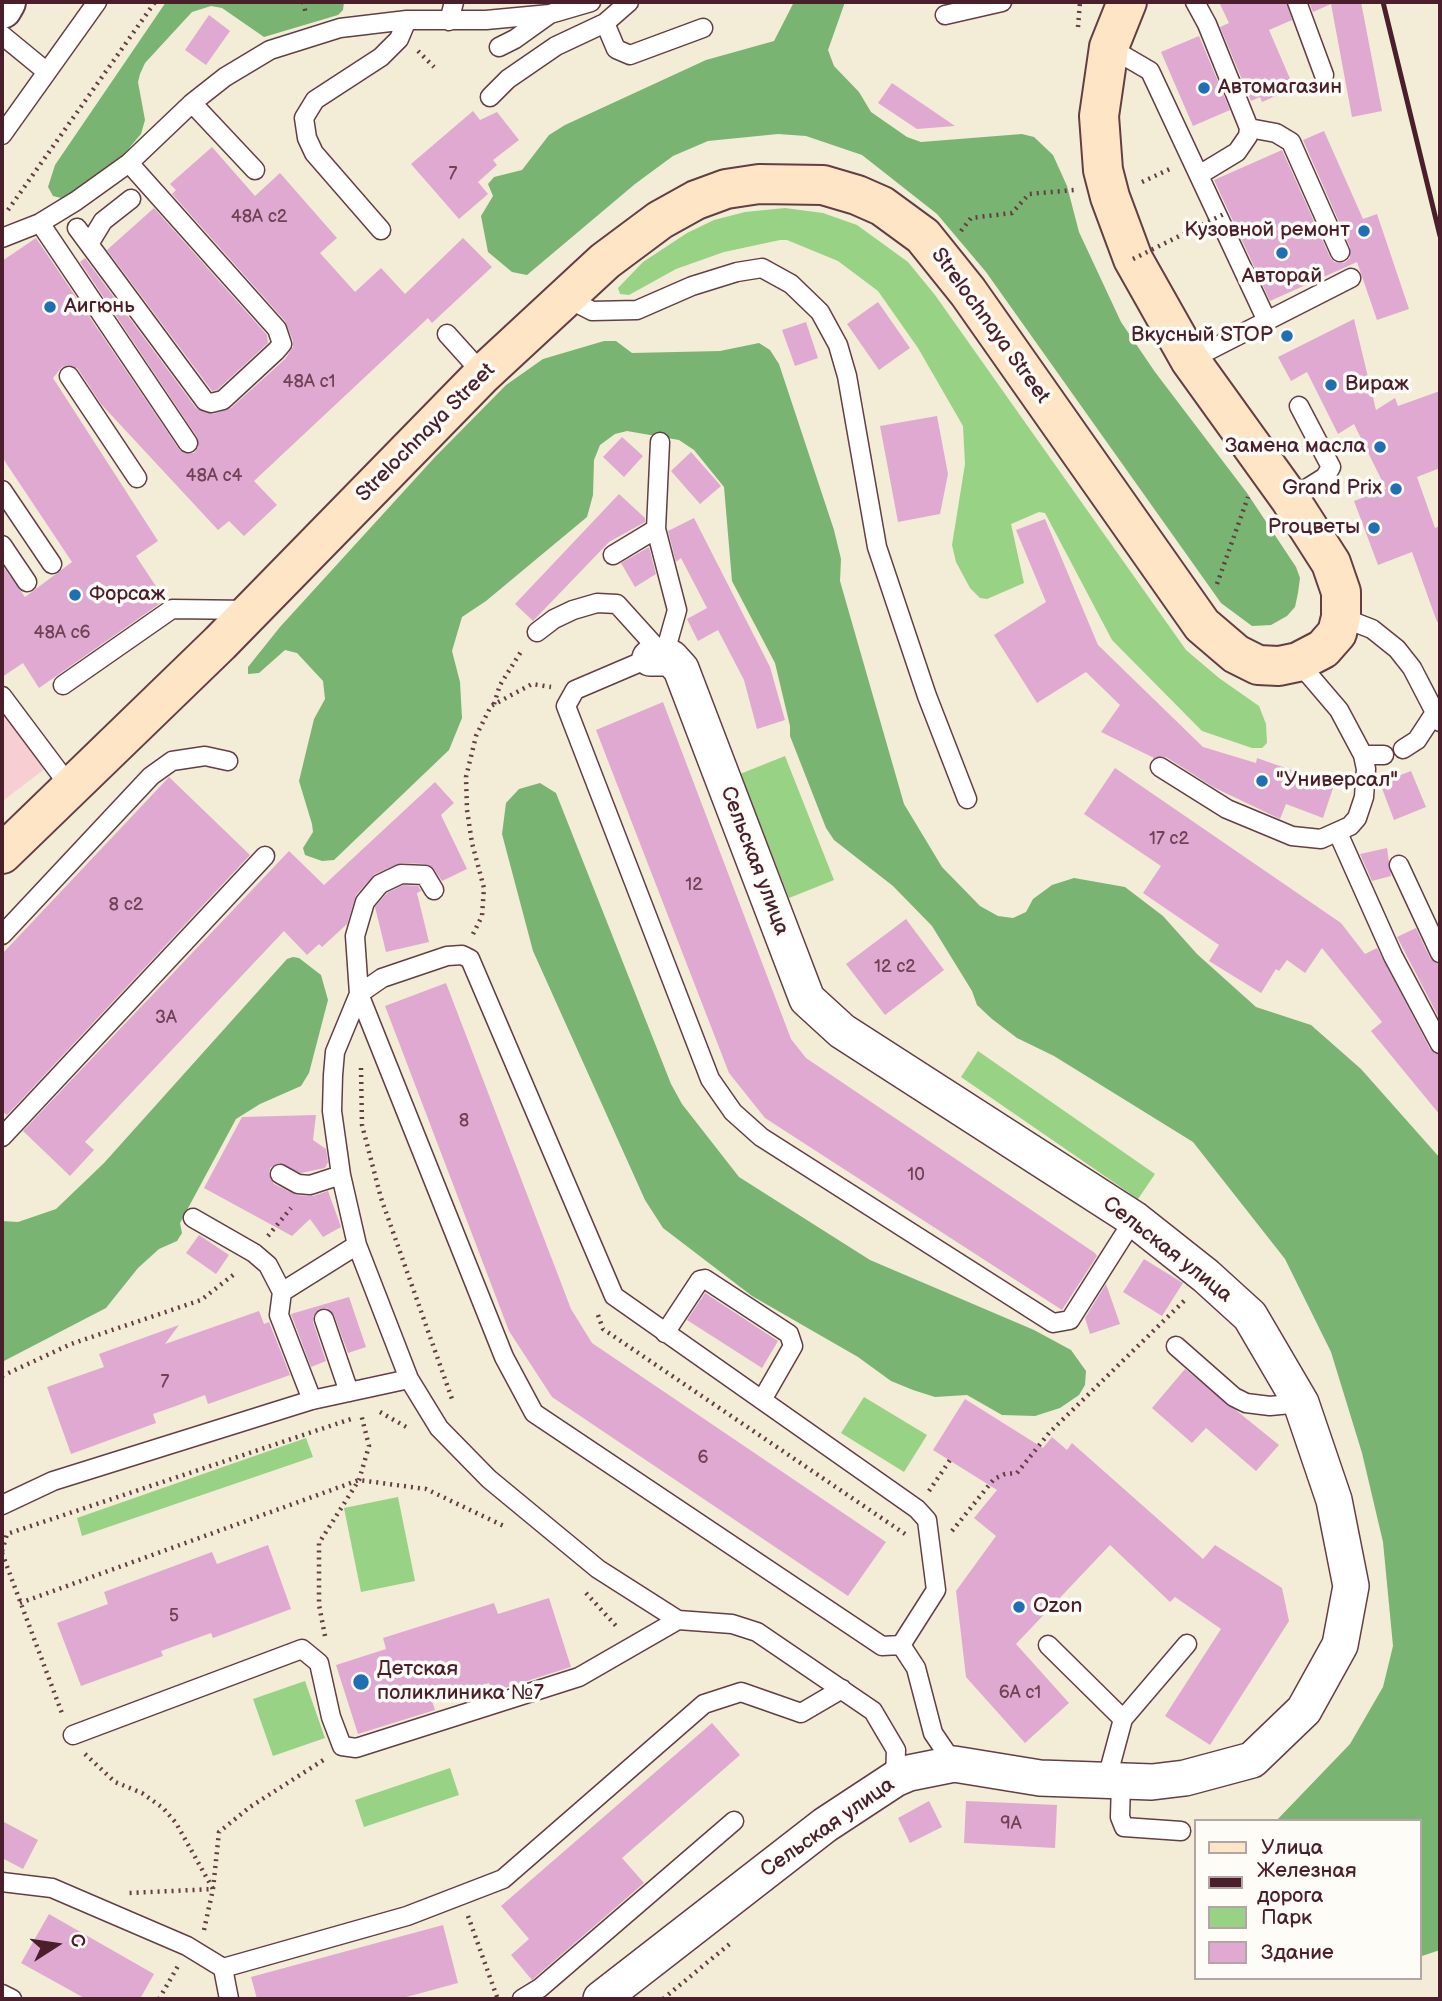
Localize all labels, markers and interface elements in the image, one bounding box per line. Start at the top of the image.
place label: Автомагазин [1218,75,1342,101]
marker: Автомагазин [1196,80,1212,96]
house number: 7 [449,163,457,185]
house number: 48А с2 [231,206,287,228]
place label: Кузовной ремонт [1184,218,1350,244]
marker: Кузовной ремонт [1356,223,1372,239]
street label: Strelochnaya Street [925,243,1055,409]
marker: Авторай [1274,245,1290,261]
place label: Авторай [1242,264,1322,290]
place label: Аигюнь [64,294,135,320]
marker: Аигюнь [42,299,58,315]
place label: Вкусный STOP [1131,323,1273,349]
marker: Вкусный STOP [1279,328,1295,344]
street label: Strelochnaya Street [351,358,501,508]
house number: 48А с1 [282,371,336,393]
place label: Вираж [1345,372,1409,398]
marker: Вираж [1323,377,1339,393]
place label: Замена масла [1225,434,1366,460]
marker: Замена масла [1372,439,1388,455]
house number: 48А с4 [185,465,243,487]
place label: Grand Prix [1282,476,1382,502]
marker: Grand Prix [1388,481,1404,497]
place label: Proцветы [1268,515,1360,541]
marker: Proцветы [1366,520,1382,536]
place label: Форсаж [89,582,165,608]
marker: Форсаж [67,587,83,603]
house number: 48А с6 [33,622,91,644]
place label: "Универсал" [1276,768,1398,794]
marker: "Универсал" [1254,773,1270,789]
street label: Сельская улица [714,783,794,939]
house number: 17 с2 [1149,828,1189,850]
house number: 12 [685,874,703,896]
house number: 8 с2 [109,894,143,916]
house number: 12 с2 [874,956,916,978]
house number: 3А [155,1007,177,1029]
house number: 8 [459,1110,469,1132]
house number: 10 [907,1164,925,1186]
street label: Сельская улица [1097,1192,1237,1308]
house number: 7 [161,1371,169,1393]
house number: 6 [698,1447,708,1469]
place label: Ozon [1033,1594,1082,1620]
marker: Ozon [1011,1599,1027,1615]
house number: 5 [169,1605,179,1627]
place label: Детская поликлиника №7 [377,1657,544,1707]
marker: Детская поликлиника №7 [351,1672,371,1692]
house number: 6А с1 [999,1682,1041,1704]
street label: Сельская улица [756,1773,900,1883]
house number: 9А [1000,1813,1022,1835]
legend [1194,1819,1421,1980]
text: Улица [1261,1835,1323,1860]
text: Железная дорога [1257,1858,1357,1908]
text: Парк [1261,1905,1312,1930]
north arrow [21,1910,91,1980]
text: С [64,1932,90,1949]
text: Здание [1261,1940,1334,1965]

